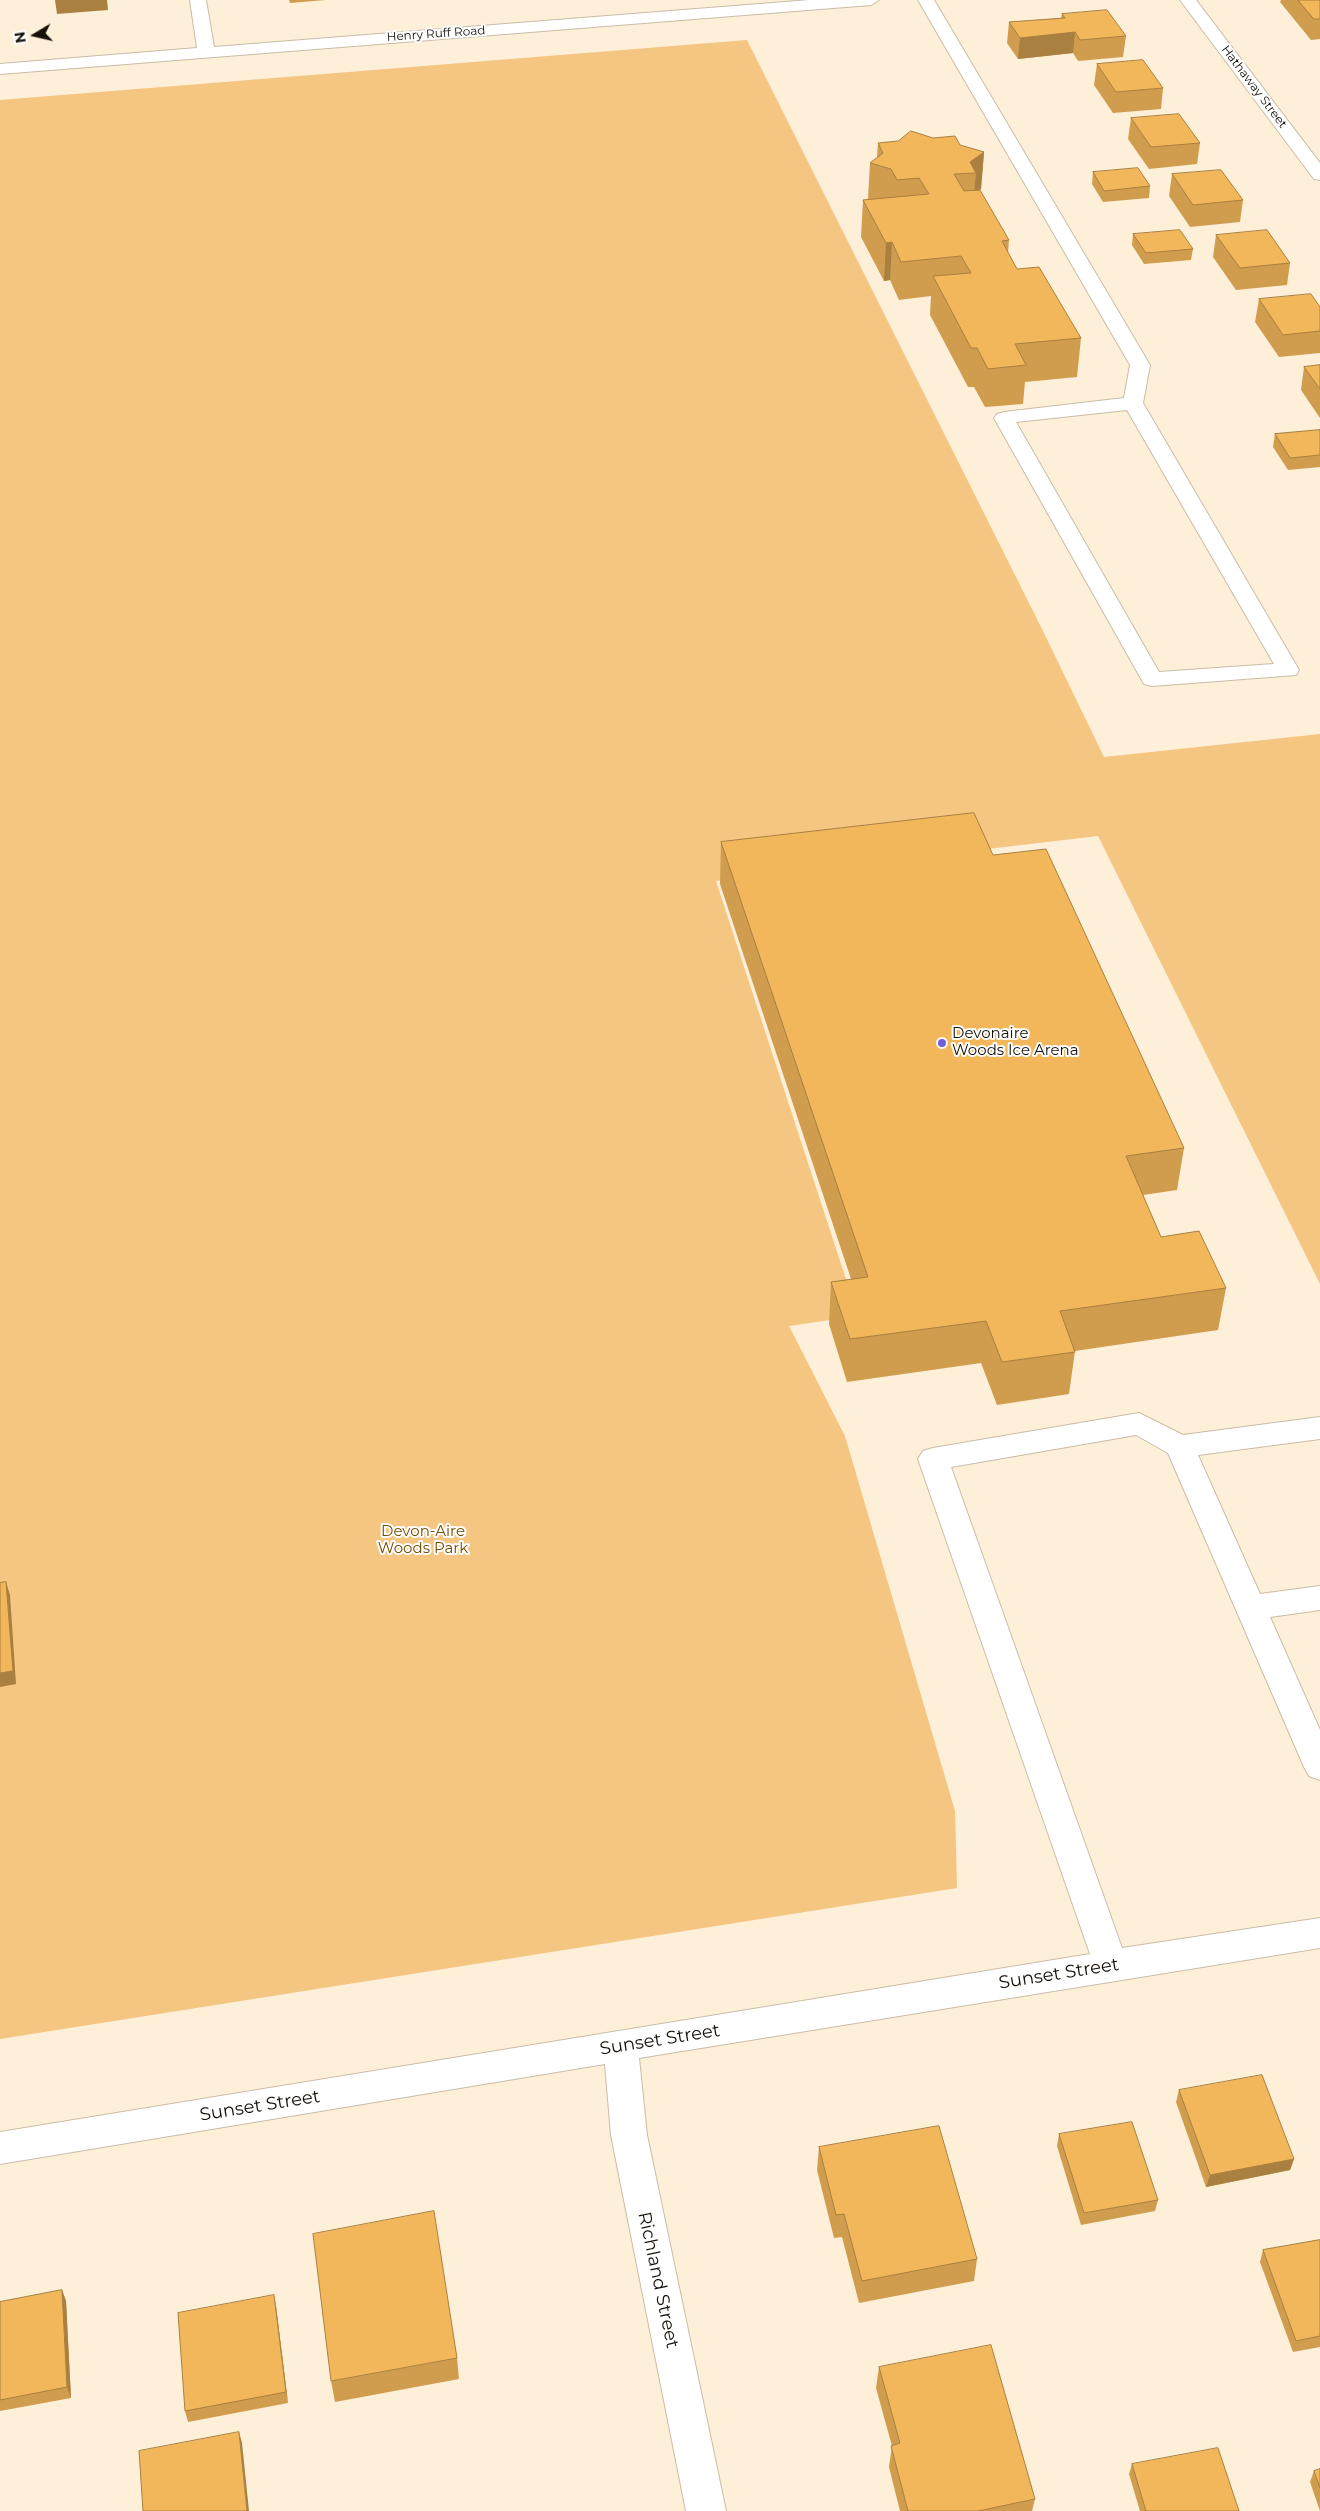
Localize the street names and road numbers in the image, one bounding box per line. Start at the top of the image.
street label: Henry Ruff Road [386,23,486,45]
street label: Hathaway Street [1218,43,1290,131]
street label: Sunset Street [997,1954,1121,1994]
street label: Sunset Street [598,2020,722,2060]
street label: Sunset Street [198,2086,322,2126]
street label: Richland Street [633,2210,683,2350]

